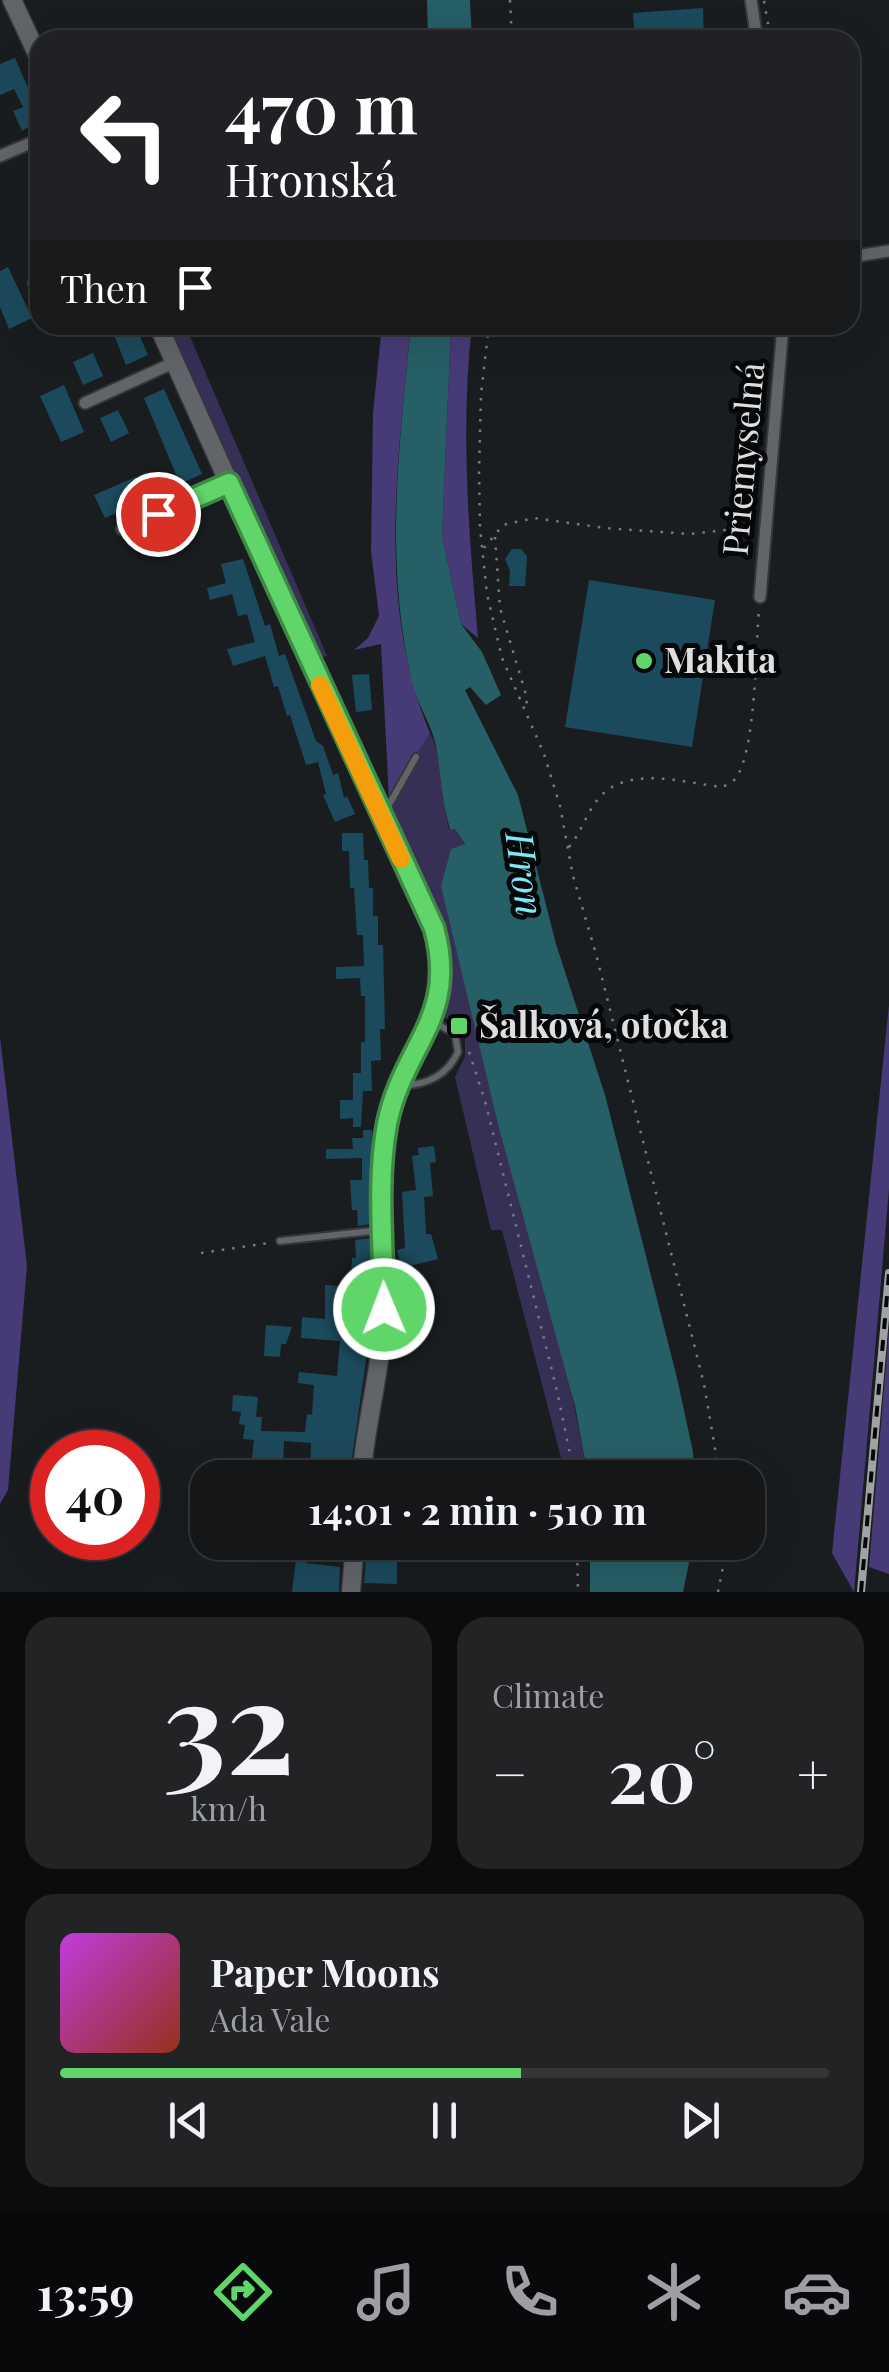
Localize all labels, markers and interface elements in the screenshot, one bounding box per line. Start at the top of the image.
text: 470 m [225,58,418,152]
icon: left [60,70,190,200]
text: Hronská [225,148,397,208]
icon: arrive [168,260,223,315]
text: Then [60,262,148,313]
street label: Priemyselná [710,360,773,557]
pin [116,472,201,557]
icon: arrive [131,487,186,542]
place label: Makita [664,635,776,682]
marker: Makita [633,650,655,672]
water label: Hron [495,826,558,919]
place label: Šalková, otočka [479,1000,728,1047]
marker: Šalková, otočka [448,1015,470,1037]
position arrow [332,1257,436,1361]
speed limit sign: 40 [30,1430,160,1560]
text: 14:01 · 2 min · 510 m [308,1484,647,1535]
text: 32 [163,1634,294,1808]
text: Climate [492,1673,604,1716]
text: 20° [608,1722,716,1822]
text: − [492,1735,528,1809]
text: + [797,1735,829,1809]
text: km/h [190,1786,267,1829]
text: Paper Moons [210,1946,439,1997]
text: Ada Vale [210,1997,330,2040]
icon: previous [161,2093,216,2148]
icon: pause [417,2093,472,2148]
icon: next [673,2093,728,2148]
icon: directions [208,2257,278,2327]
icon: music [351,2257,421,2327]
icon: phone [495,2257,565,2327]
icon: climate [639,2257,709,2327]
icon: car [782,2257,852,2327]
text: 13:59 [37,2262,134,2322]

